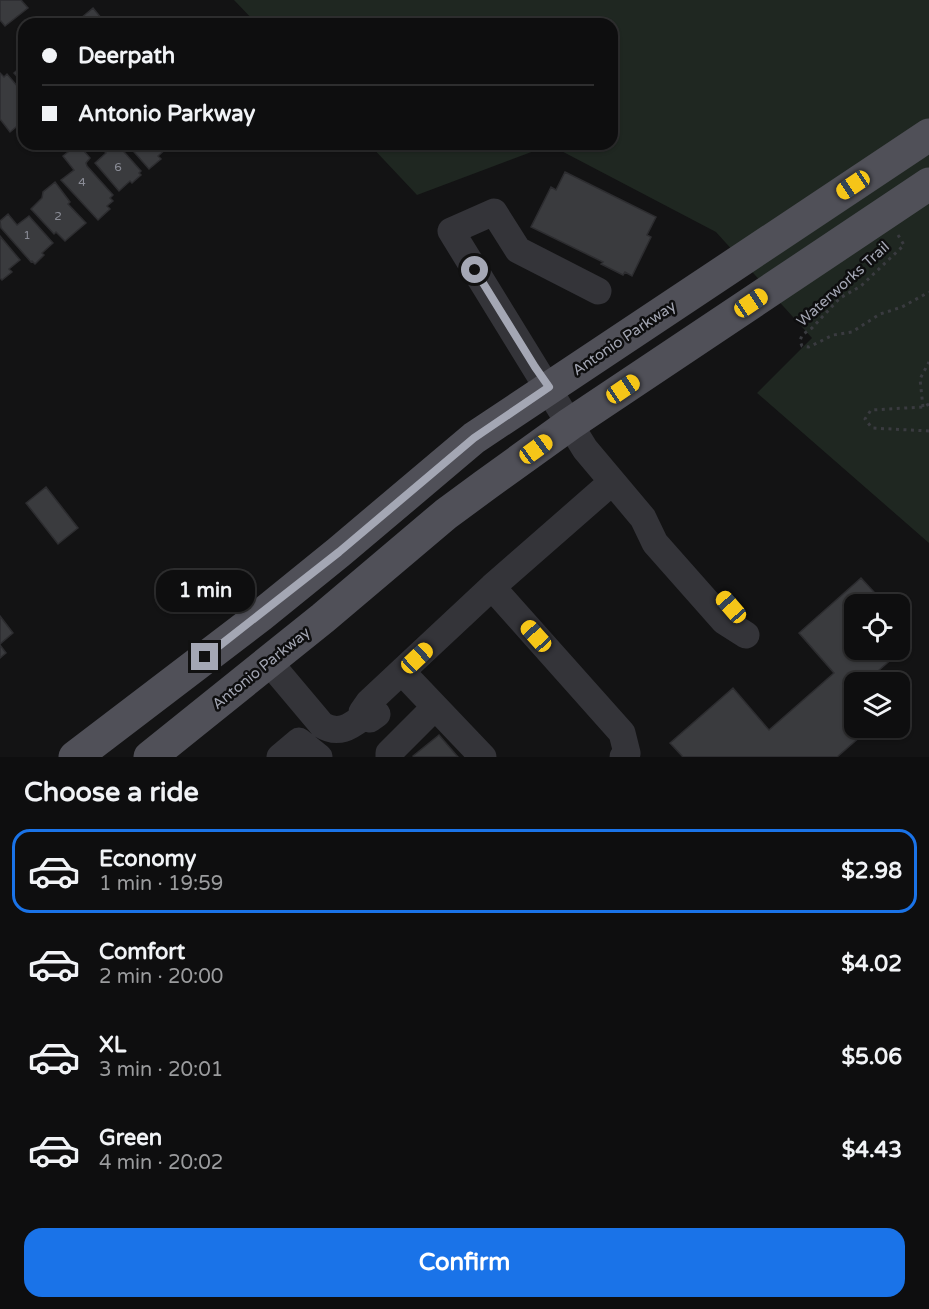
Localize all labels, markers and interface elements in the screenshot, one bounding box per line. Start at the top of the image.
text: Deerpath [78,43,175,69]
text: Antonio Parkway [78,101,255,127]
house number: 6 [114,160,122,174]
car [833,167,873,203]
house number: 4 [78,175,86,189]
house number: 2 [54,209,62,223]
house number: 1 [23,228,31,242]
street label: Waterworks Trail [793,238,893,330]
route start [461,256,488,283]
car [731,285,771,321]
street label: Antonio Parkway [569,297,679,379]
car [603,371,643,407]
car [516,431,556,467]
callout: 1 min [156,570,254,612]
text: 1 min [179,579,232,603]
car [712,588,750,626]
map controls [844,594,910,738]
button: locate [844,594,910,660]
car [517,617,555,655]
street label: Antonio Parkway [208,623,314,713]
car [398,639,436,677]
route end [191,643,218,670]
button: layers [844,672,910,738]
text: Choose a ride [24,776,199,809]
icon: car [27,844,81,898]
text: Economy [99,846,196,872]
text: $2.98 [841,858,902,884]
text: 1 min · 19:59 [99,872,223,896]
icon: car [27,937,81,991]
text: Comfort [99,939,185,965]
text: $4.02 [841,951,902,977]
text: 2 min · 20:00 [99,965,223,989]
icon: car [27,1030,81,1084]
text: XL [99,1032,126,1058]
text: $5.06 [841,1044,902,1070]
text: 3 min · 20:01 [99,1058,223,1082]
icon: car [27,1123,81,1177]
text: Green [99,1125,162,1151]
text: $4.43 [842,1137,902,1163]
text: 4 min · 20:02 [99,1151,223,1175]
button: Confirm [24,1228,905,1297]

